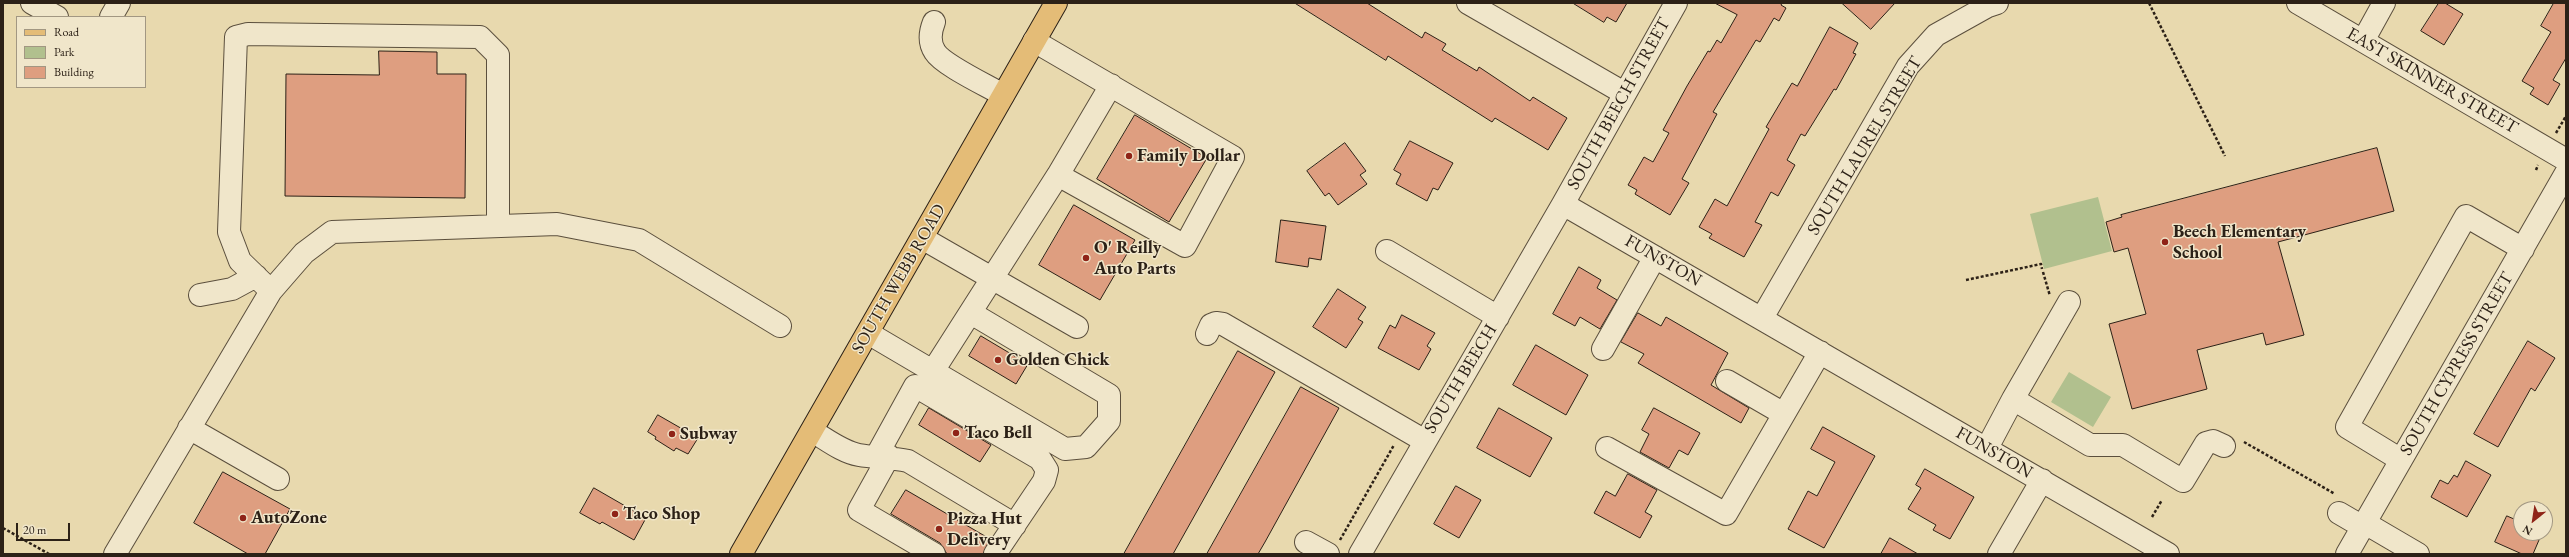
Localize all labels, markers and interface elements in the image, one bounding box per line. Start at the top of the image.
street label: SOUTH BEECH STREET [1563,14,1675,194]
legend [16,16,146,88]
street label: EAST SKINNER STREET [2343,23,2521,139]
text: Road [54,24,79,40]
text: Park [54,44,74,60]
street label: SOUTH LAUREL STREET [1803,53,1927,239]
text: Building [54,64,94,80]
place label: Family Dollar [1137,145,1240,167]
marker: Family Dollar [1124,151,1134,161]
street label: SOUTH WEBB ROAD [847,200,951,358]
place label: Beech Elementary School [2173,221,2306,264]
street label: FUNSTON [1621,230,1705,292]
place label: O' Reilly Auto Parts [1094,237,1176,280]
marker: Beech Elementary School [2160,237,2170,247]
marker: O' Reilly Auto Parts [1081,253,1091,263]
street label: SOUTH CYPRESS STREET [2396,269,2518,459]
street label: SOUTH BEECH [1420,320,1502,438]
place label: Golden Chick [1006,349,1109,371]
marker: Golden Chick [993,355,1003,365]
place label: Taco Bell [964,422,1032,444]
street label: FUNSTON [1952,422,2036,484]
place label: Subway [680,423,737,445]
marker: Taco Bell [951,428,961,438]
marker: Subway [667,429,677,439]
north arrow [2513,501,2553,541]
place label: Taco Shop [623,503,700,525]
place label: AutoZone [251,507,327,529]
place label: Pizza Hut Delivery [947,508,1022,550]
marker: Taco Shop [610,509,620,519]
marker: AutoZone [238,513,248,523]
scale bar [18,515,72,541]
text: 20 m [23,522,46,538]
text: N [2520,522,2535,539]
marker: Pizza Hut Delivery [934,524,944,534]

